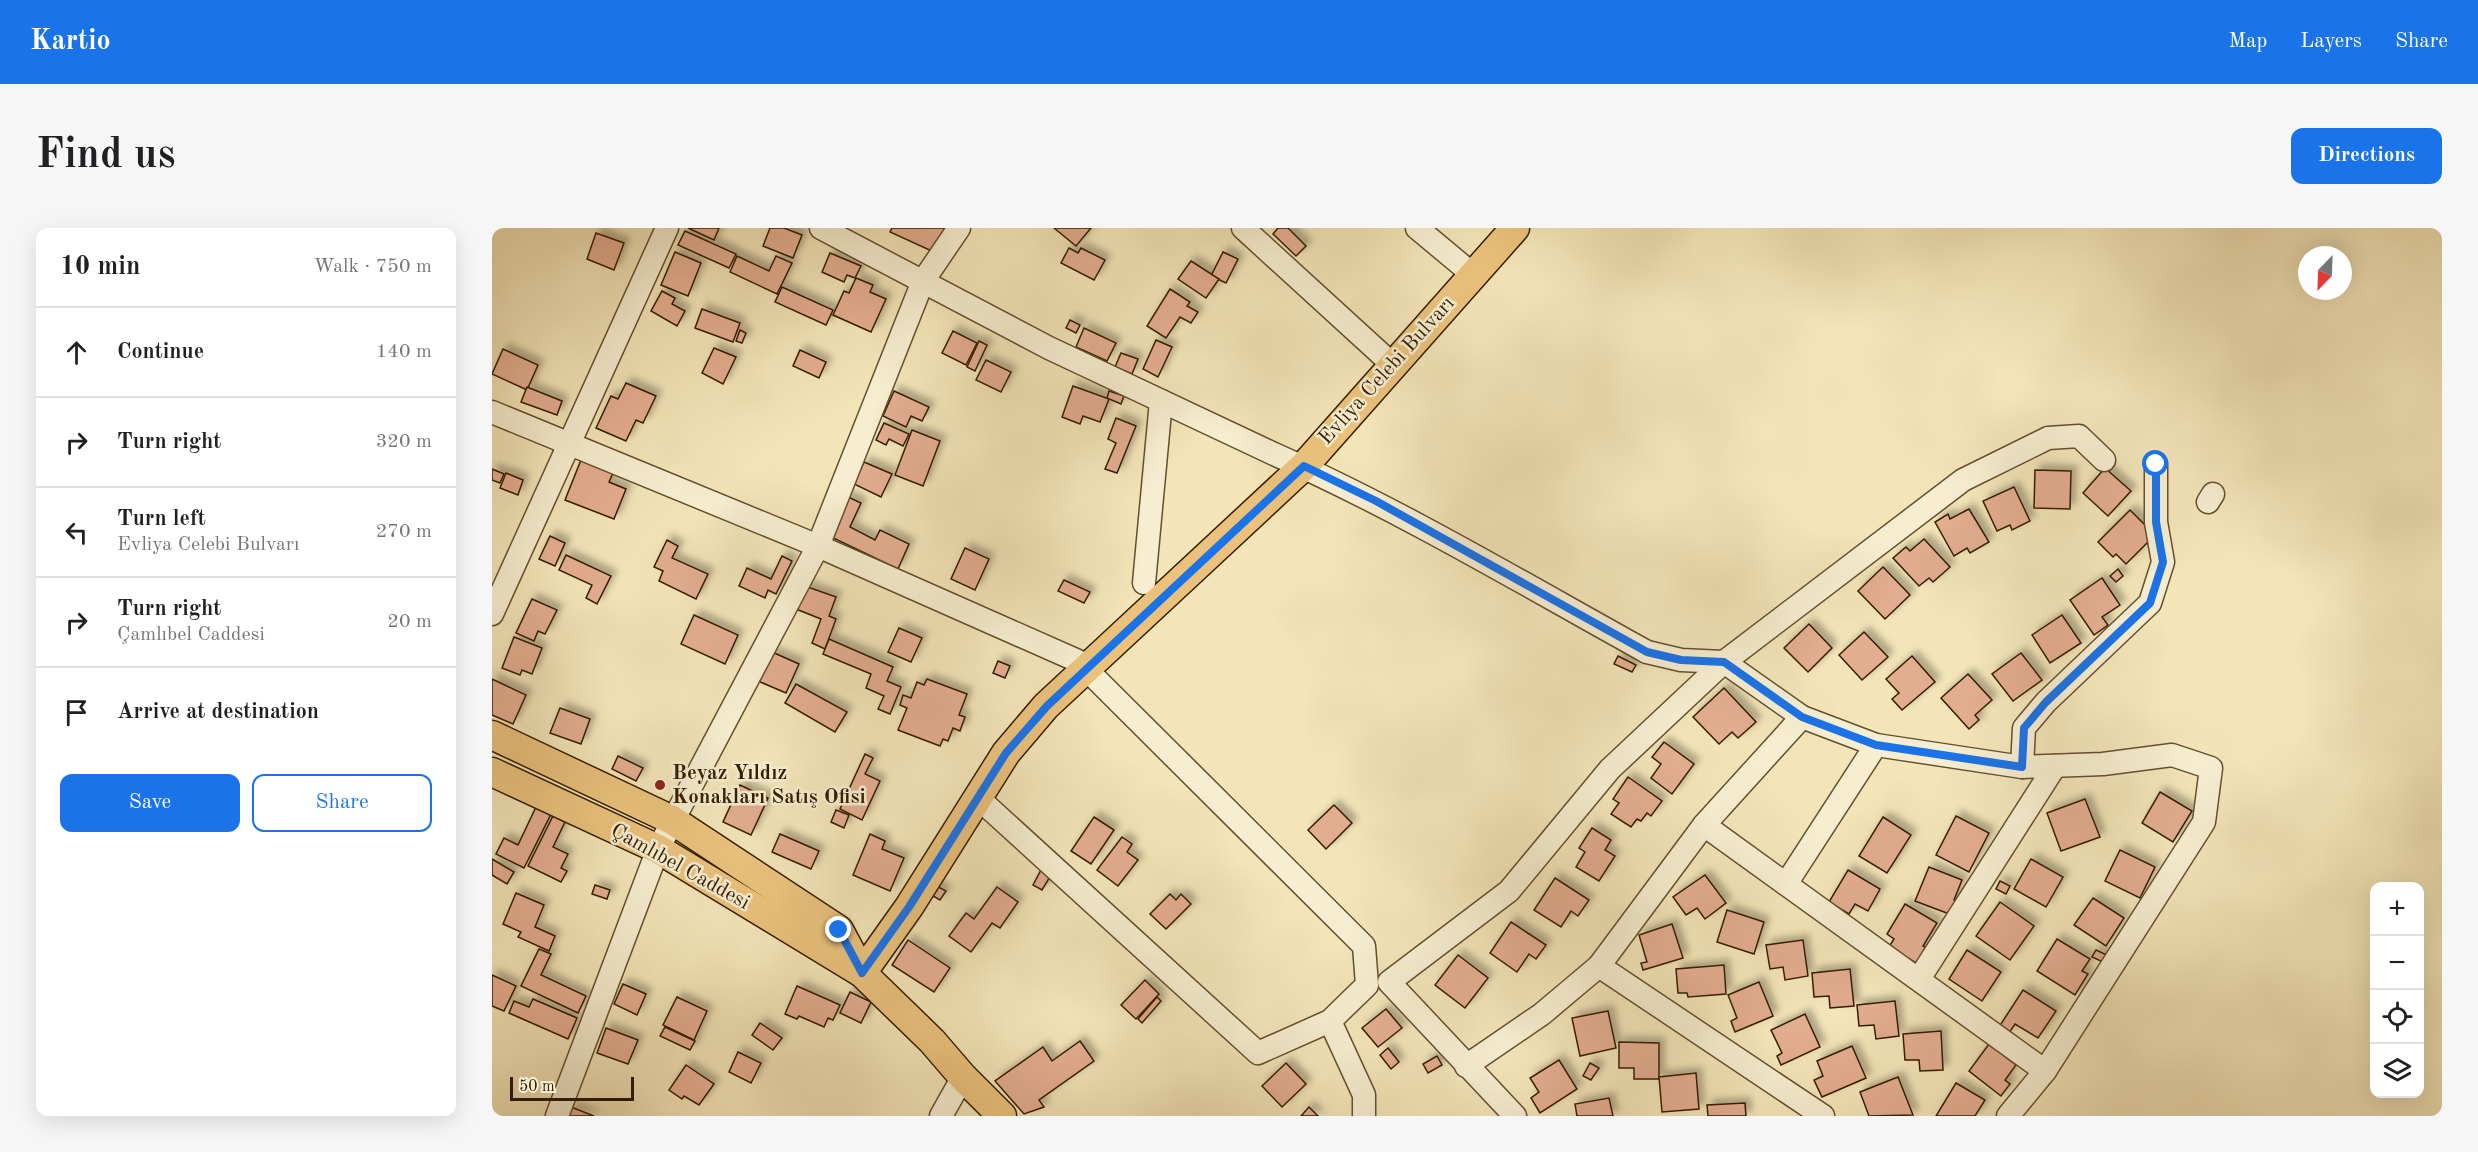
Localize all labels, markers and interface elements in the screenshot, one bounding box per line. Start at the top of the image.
text: Kartio [30,28,111,56]
text: Map [2228,31,2267,52]
text: Layers [2300,31,2362,52]
text: Share [2395,31,2448,52]
button: Directions [2291,128,2442,184]
text: Find us [36,135,175,177]
north arrow [2298,246,2352,300]
text: 10 min [60,254,140,280]
text: Walk · 750 m [313,257,432,277]
street label: Evliya Celebi Bulvarı [1315,293,1459,449]
icon: ahead [60,336,93,369]
text: Continue [117,341,204,363]
text: 140 m [376,342,432,362]
icon: right [60,426,93,459]
text: Turn right [117,431,221,453]
text: 320 m [376,432,432,452]
route start [2142,450,2168,476]
text: Turn left [117,508,206,530]
icon: left [60,516,93,549]
text: 270 m [376,522,432,542]
text: Evliya Celebi Bulvarı [117,535,299,555]
text: Turn right [117,598,221,620]
icon: right [60,606,93,639]
text: 20 m [387,612,432,632]
text: Çamlıbel Caddesi [117,625,265,645]
icon: arrive [60,696,93,729]
text: Arrive at destination [117,701,319,723]
place label: Beyaz Yıldız Konakları Satış Ofisi [672,763,866,808]
button: Save [60,774,240,832]
button: Share [252,774,432,832]
marker: Beyaz Yıldız Konakları Satış Ofisi [653,778,667,792]
street label: Çamlıbel Caddesi [607,820,753,914]
map controls [2370,882,2424,1098]
button: + [2370,882,2424,936]
route end [825,916,851,942]
button: − [2370,936,2424,990]
button: locate [2370,990,2424,1044]
button: layers [2370,1044,2424,1098]
scale bar [510,1074,634,1102]
text: 50 m [519,1079,555,1095]

